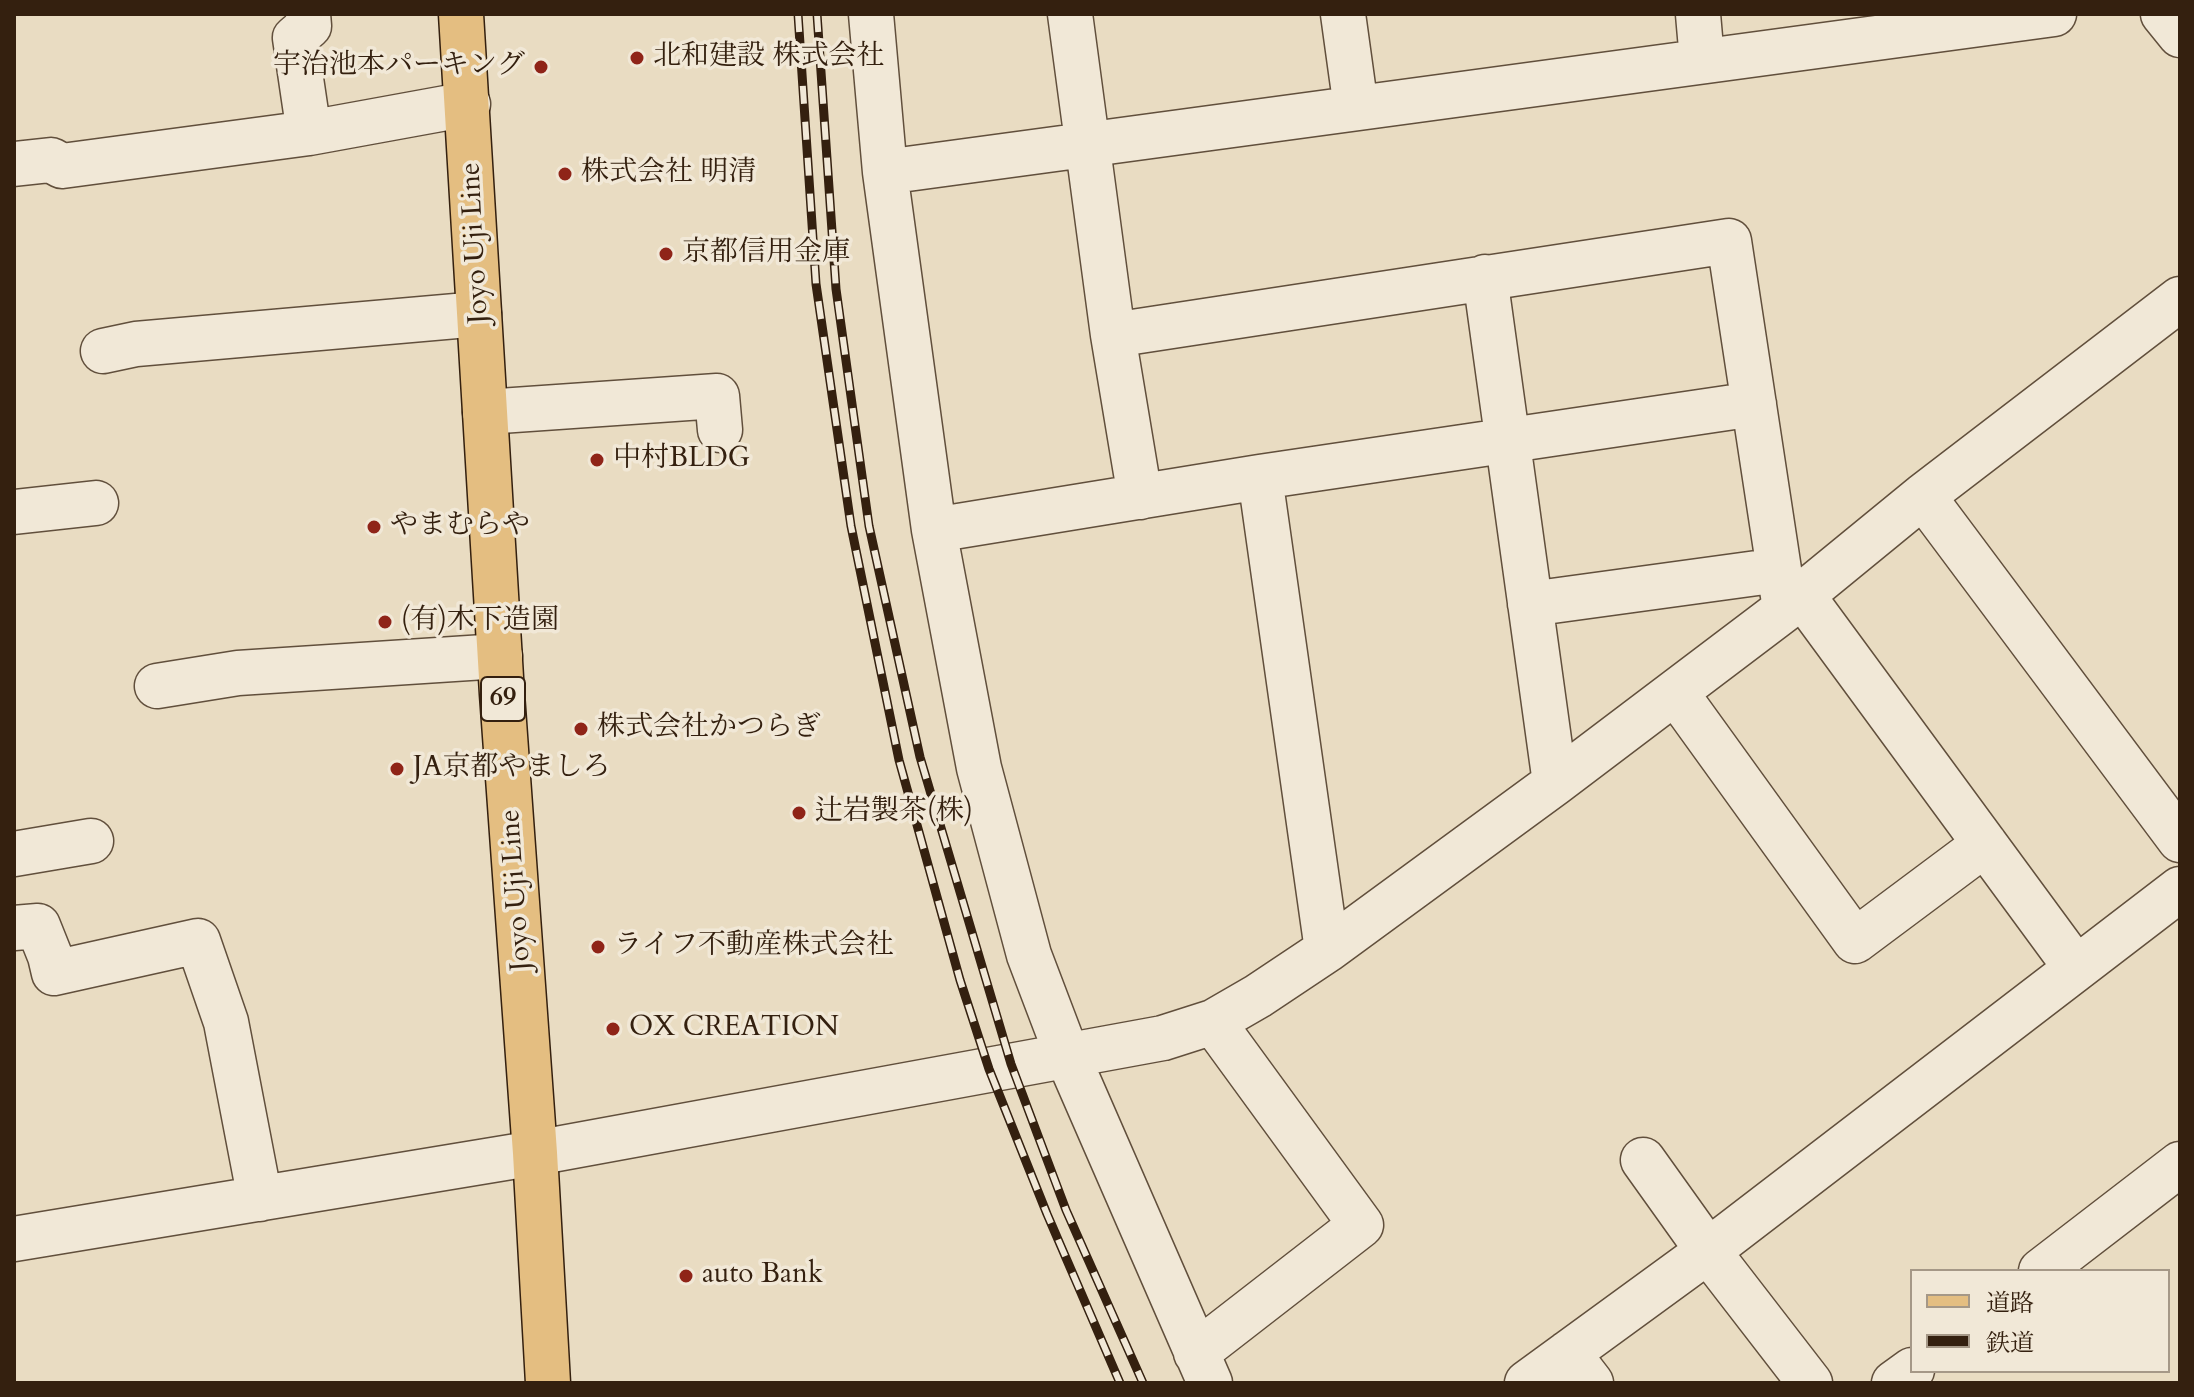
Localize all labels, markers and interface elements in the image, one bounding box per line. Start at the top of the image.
place label: 北和建設 株式会社 [653,41,885,75]
marker: 北和建設 株式会社 [628,49,646,67]
place label: 宇治池本パーキング [273,50,525,84]
marker: 宇治池本パーキング [532,58,550,76]
place label: 株式会社 明清 [581,157,757,191]
street label: Joyo Uji Line [455,161,497,325]
marker: 株式会社 明清 [556,165,574,183]
place label: 京都信用金庫 [682,237,850,271]
marker: 京都信用金庫 [657,245,675,263]
place label: 中村BLDG [613,443,750,477]
marker: 中村BLDG [588,451,606,469]
place label: やまむらや [390,510,530,544]
marker: やまむらや [365,518,383,536]
place label: (有)木下造園 [401,605,559,639]
marker: (有)木下造園 [376,613,394,631]
road number: 69 [481,677,525,721]
place label: 株式会社かつらぎ [597,712,821,746]
marker: 株式会社かつらぎ [572,720,590,738]
place label: JA京都やましろ [413,752,610,786]
marker: JA京都やましろ [388,760,406,778]
place label: 辻岩製茶(株) [815,796,973,830]
marker: 辻岩製茶(株) [790,804,808,822]
street label: Joyo Uji Line [495,808,539,972]
place label: ライフ不動産株式会社 [614,930,894,964]
marker: ライフ不動産株式会社 [589,938,607,956]
place label: OX CREATION [629,1012,839,1046]
marker: OX CREATION [604,1020,622,1038]
place label: auto Bank [702,1259,823,1293]
marker: auto Bank [677,1267,695,1285]
legend [1910,1269,2170,1373]
text: 道路 [1986,1287,2034,1320]
text: 鉄道 [1986,1327,2034,1360]

